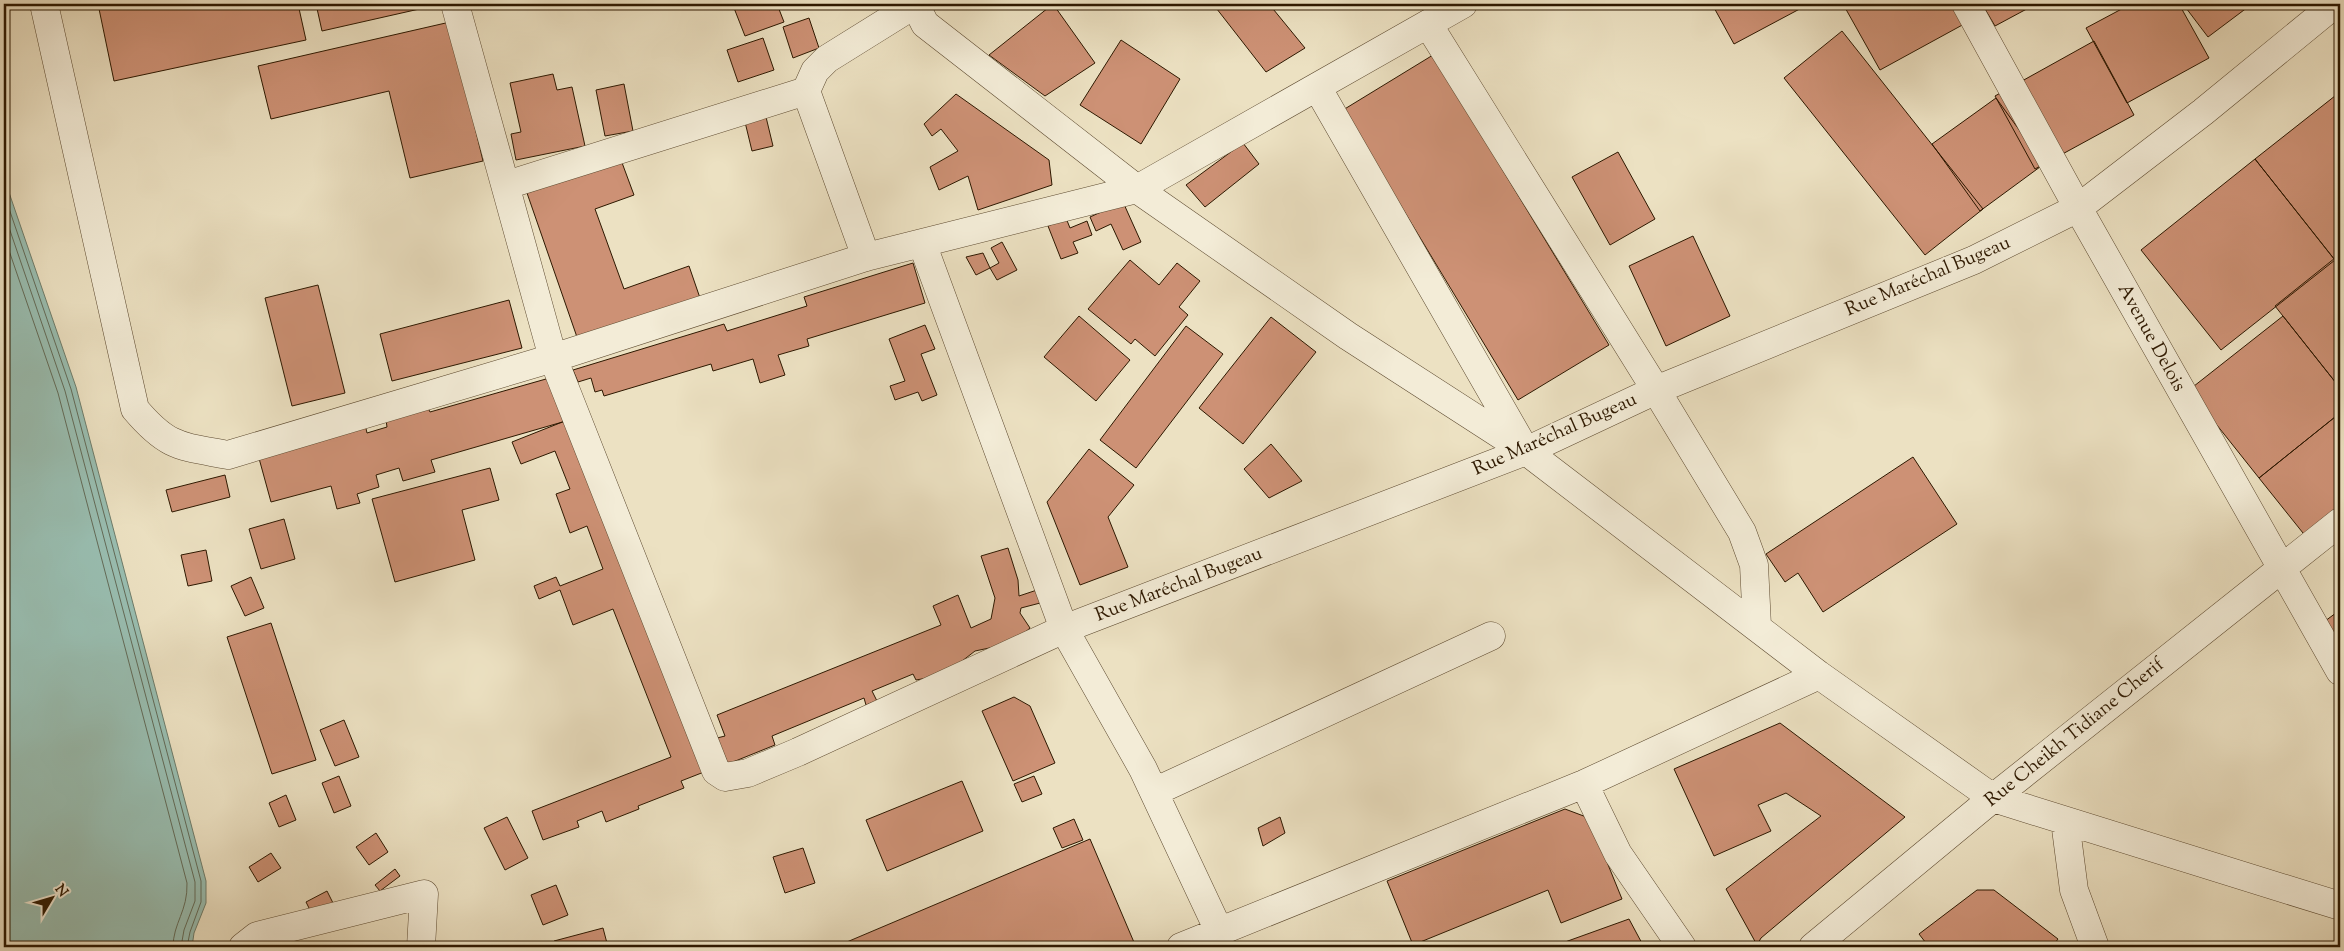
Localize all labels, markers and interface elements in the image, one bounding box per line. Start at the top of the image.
street label: Rue Maréchal Bugeau [1841,230,2015,324]
street label: Avenue Delois [2110,279,2192,397]
street label: Rue Maréchal Bugeau [1469,387,1641,483]
street label: Rue Maréchal Bugeau [1092,541,1267,629]
street label: Rue Cheikh Tidiane Cherif [1980,651,2172,814]
north arrow [28,874,78,924]
text: N [49,881,72,902]

